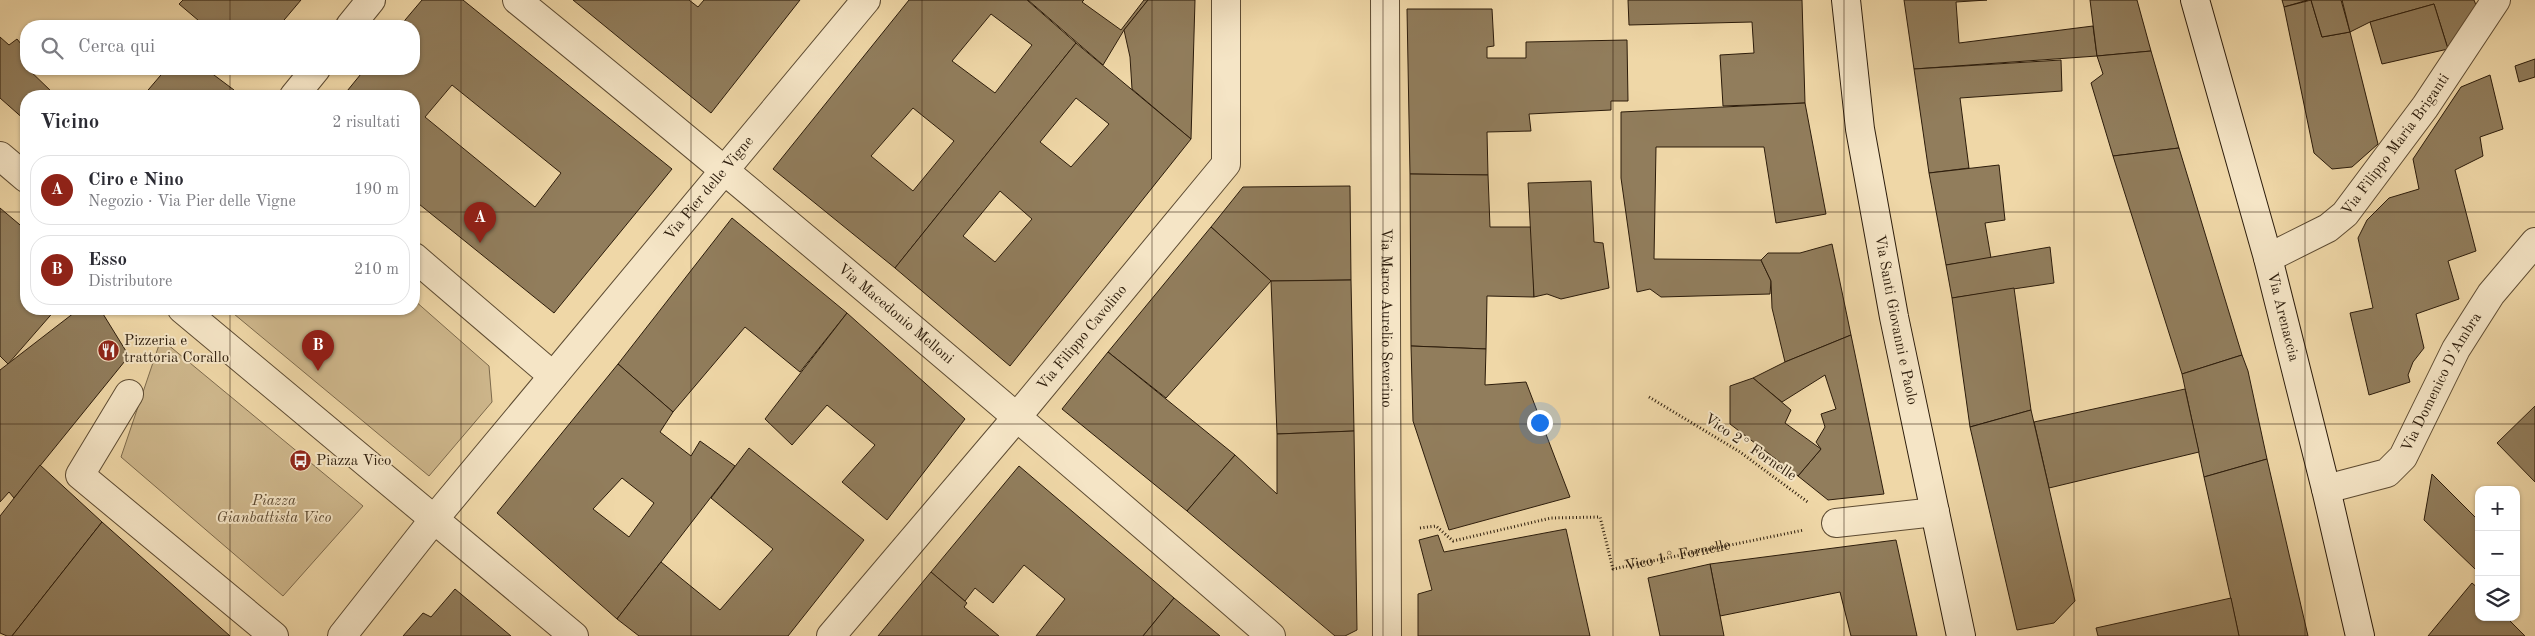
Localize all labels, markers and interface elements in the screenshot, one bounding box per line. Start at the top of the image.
search box [20,20,420,75]
icon: search [38,34,66,62]
text: Cerca qui [78,38,155,57]
street label: Via Filippo Maria Briganti [2339,71,2452,218]
text: Vicino [40,112,99,133]
text: 2 risultati [332,115,400,131]
street label: Via Pier delle Vigne [662,133,757,243]
text: Ciro e Nino [88,171,184,190]
text: A [51,182,63,198]
text: 190 m [354,182,399,198]
text: Negozio · Via Pier delle Vigne [88,194,296,210]
pin: A [464,202,496,243]
street label: Via Marco Aurelio Severino [1378,228,1394,408]
street label: Via Santi Giovanni e Paolo [1872,234,1920,406]
text: Esso [88,251,127,270]
street label: Via Macedonio Melloni [835,261,956,367]
text: B [51,262,63,278]
text: 210 m [354,262,399,278]
street label: Via Arenaccia [2264,271,2301,364]
text: Distributore [88,274,172,290]
street label: Via Filippo Cavolino [1035,282,1130,393]
street label: Via Domenico D'Ambra [2399,309,2485,454]
pin: B [302,330,334,371]
place label: Pizzeria e trattoria Corallo [124,334,229,366]
restaurant icon: Pizzeria e trattoria Corallo [96,338,120,362]
your location [1527,410,1553,436]
street label: Vico 2° Fornelle [1701,412,1799,484]
bus stop icon: Piazza Vico [288,449,312,473]
place label: Piazza Vico [316,454,391,469]
map controls [2475,486,2520,621]
button: + [2475,486,2520,531]
park label: Piazza Gianbattista Vico [216,494,332,526]
button: − [2475,531,2520,576]
street label: Vico 1° Fornelle [1623,538,1732,574]
button: layers [2475,576,2520,621]

